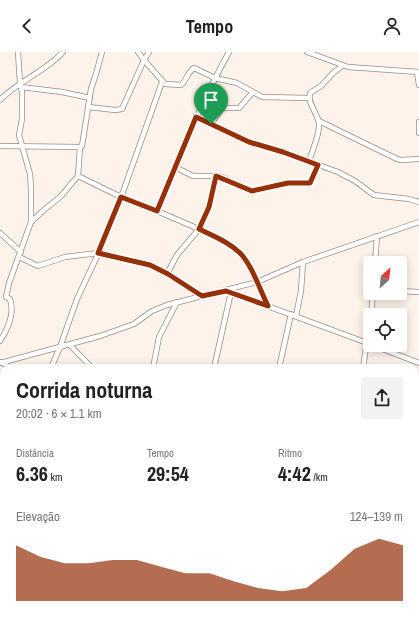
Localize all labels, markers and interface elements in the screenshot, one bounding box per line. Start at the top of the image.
text: Tempo [186,14,233,39]
icon: back [16,15,38,37]
icon: person [381,15,403,37]
pin [194,83,228,124]
icon: arrive [200,89,222,111]
north arrow [363,256,407,300]
map controls [363,256,407,352]
button: locate [363,308,407,352]
text: Corrida noturna [16,375,152,405]
button: share [361,377,403,419]
text: 20:02 · 6 × 1.1 km [16,405,102,422]
text: Distância [16,446,54,460]
text: Tempo [147,446,174,460]
text: Ritmo [278,446,302,460]
text: 6.36 [16,460,48,487]
text: 29:54 [147,460,189,487]
text: 4:42 [278,460,311,487]
text: km [48,470,62,484]
text: /km [311,470,328,484]
text: Elevação [16,508,60,525]
text: 124–139 m [350,508,403,525]

